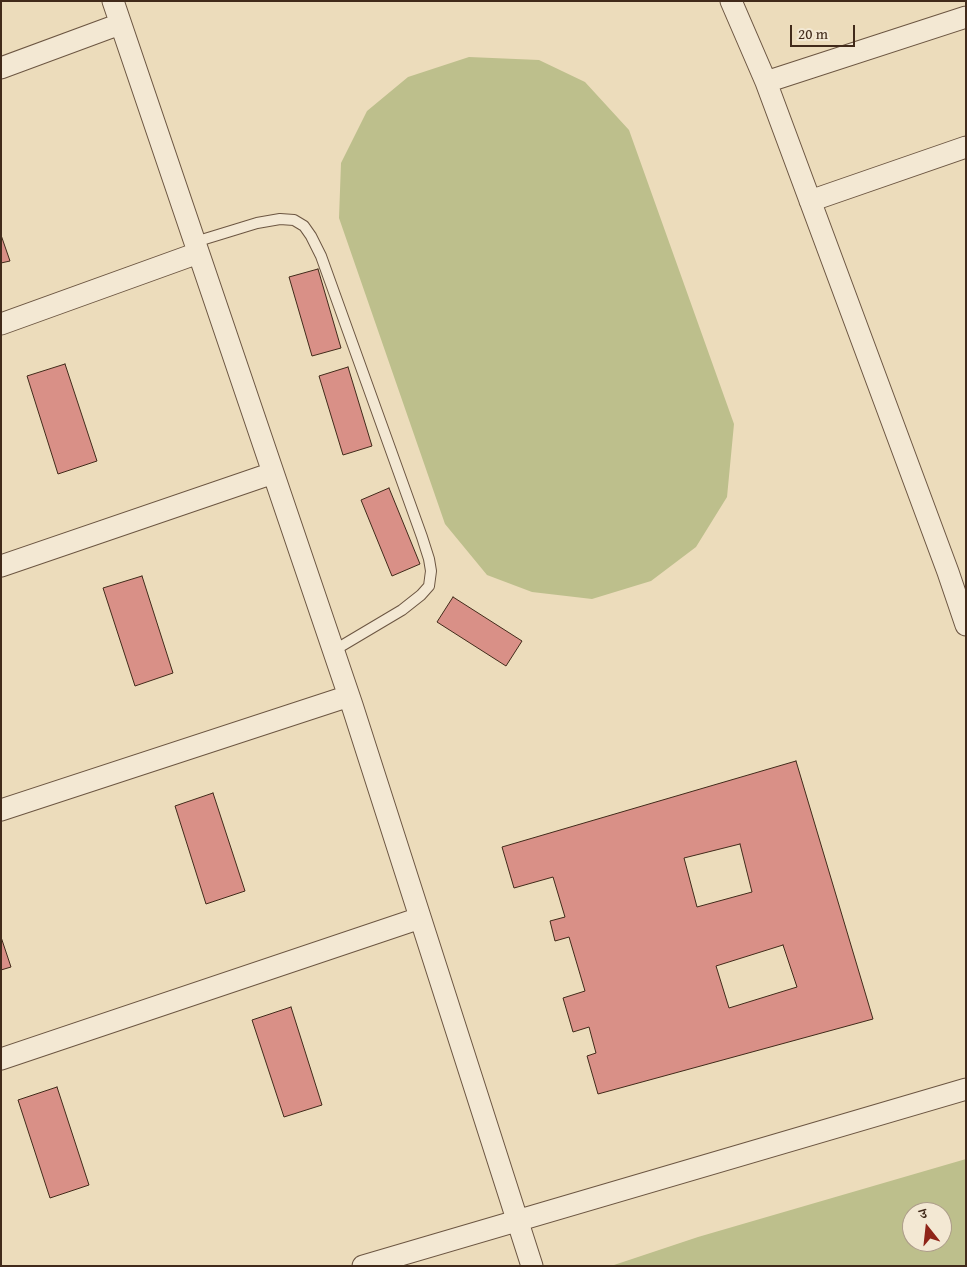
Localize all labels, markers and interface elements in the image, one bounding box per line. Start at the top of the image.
scale bar [792,15,857,47]
text: 20 m [798,23,828,44]
north arrow [902,1202,952,1252]
text: उ [917,1203,929,1224]

